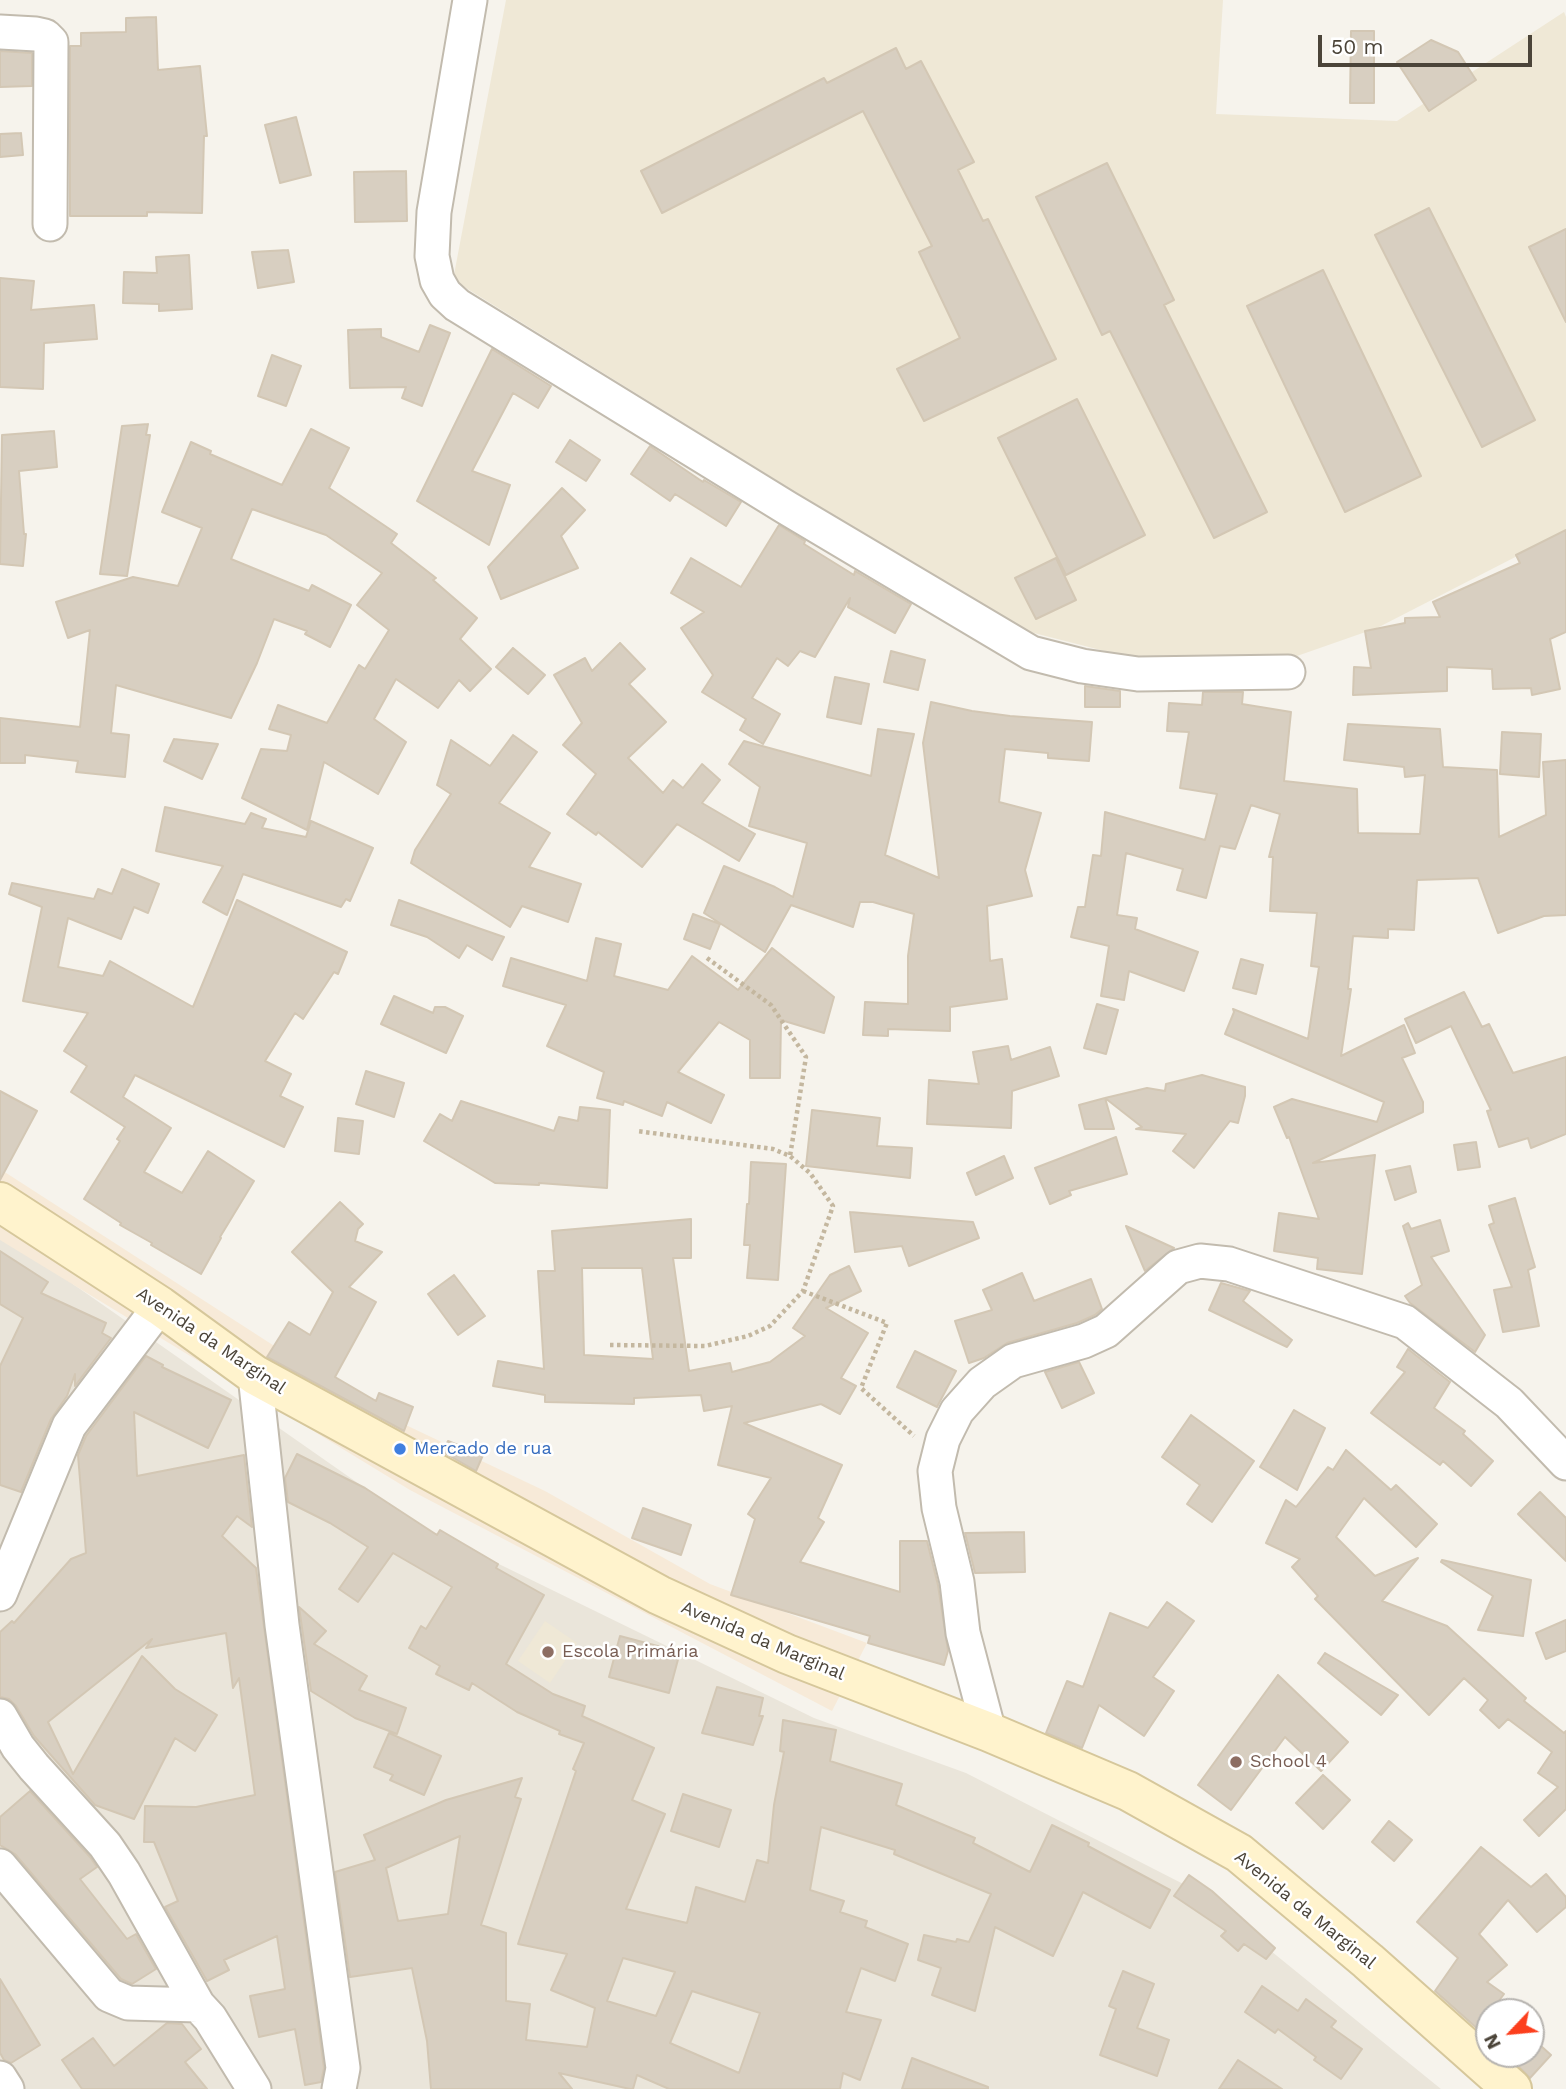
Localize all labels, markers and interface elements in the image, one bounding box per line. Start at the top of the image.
scale bar [1321,21,1534,65]
text: 50 m [1331,34,1383,59]
street label: Avenida da Marginal [132,1283,290,1399]
place label: Mercado de rua [414,1438,552,1460]
marker: Mercado de rua [392,1441,408,1457]
street label: Avenida da Marginal [678,1597,848,1685]
place label: Escola Primária [562,1641,698,1663]
marker: Escola Primária [540,1644,556,1660]
place label: School 4 [1250,1751,1327,1773]
marker: School 4 [1228,1754,1244,1770]
street label: Avenida da Marginal [1230,1846,1380,1974]
north arrow [1475,1998,1545,2068]
text: N [1479,2030,1506,2053]

